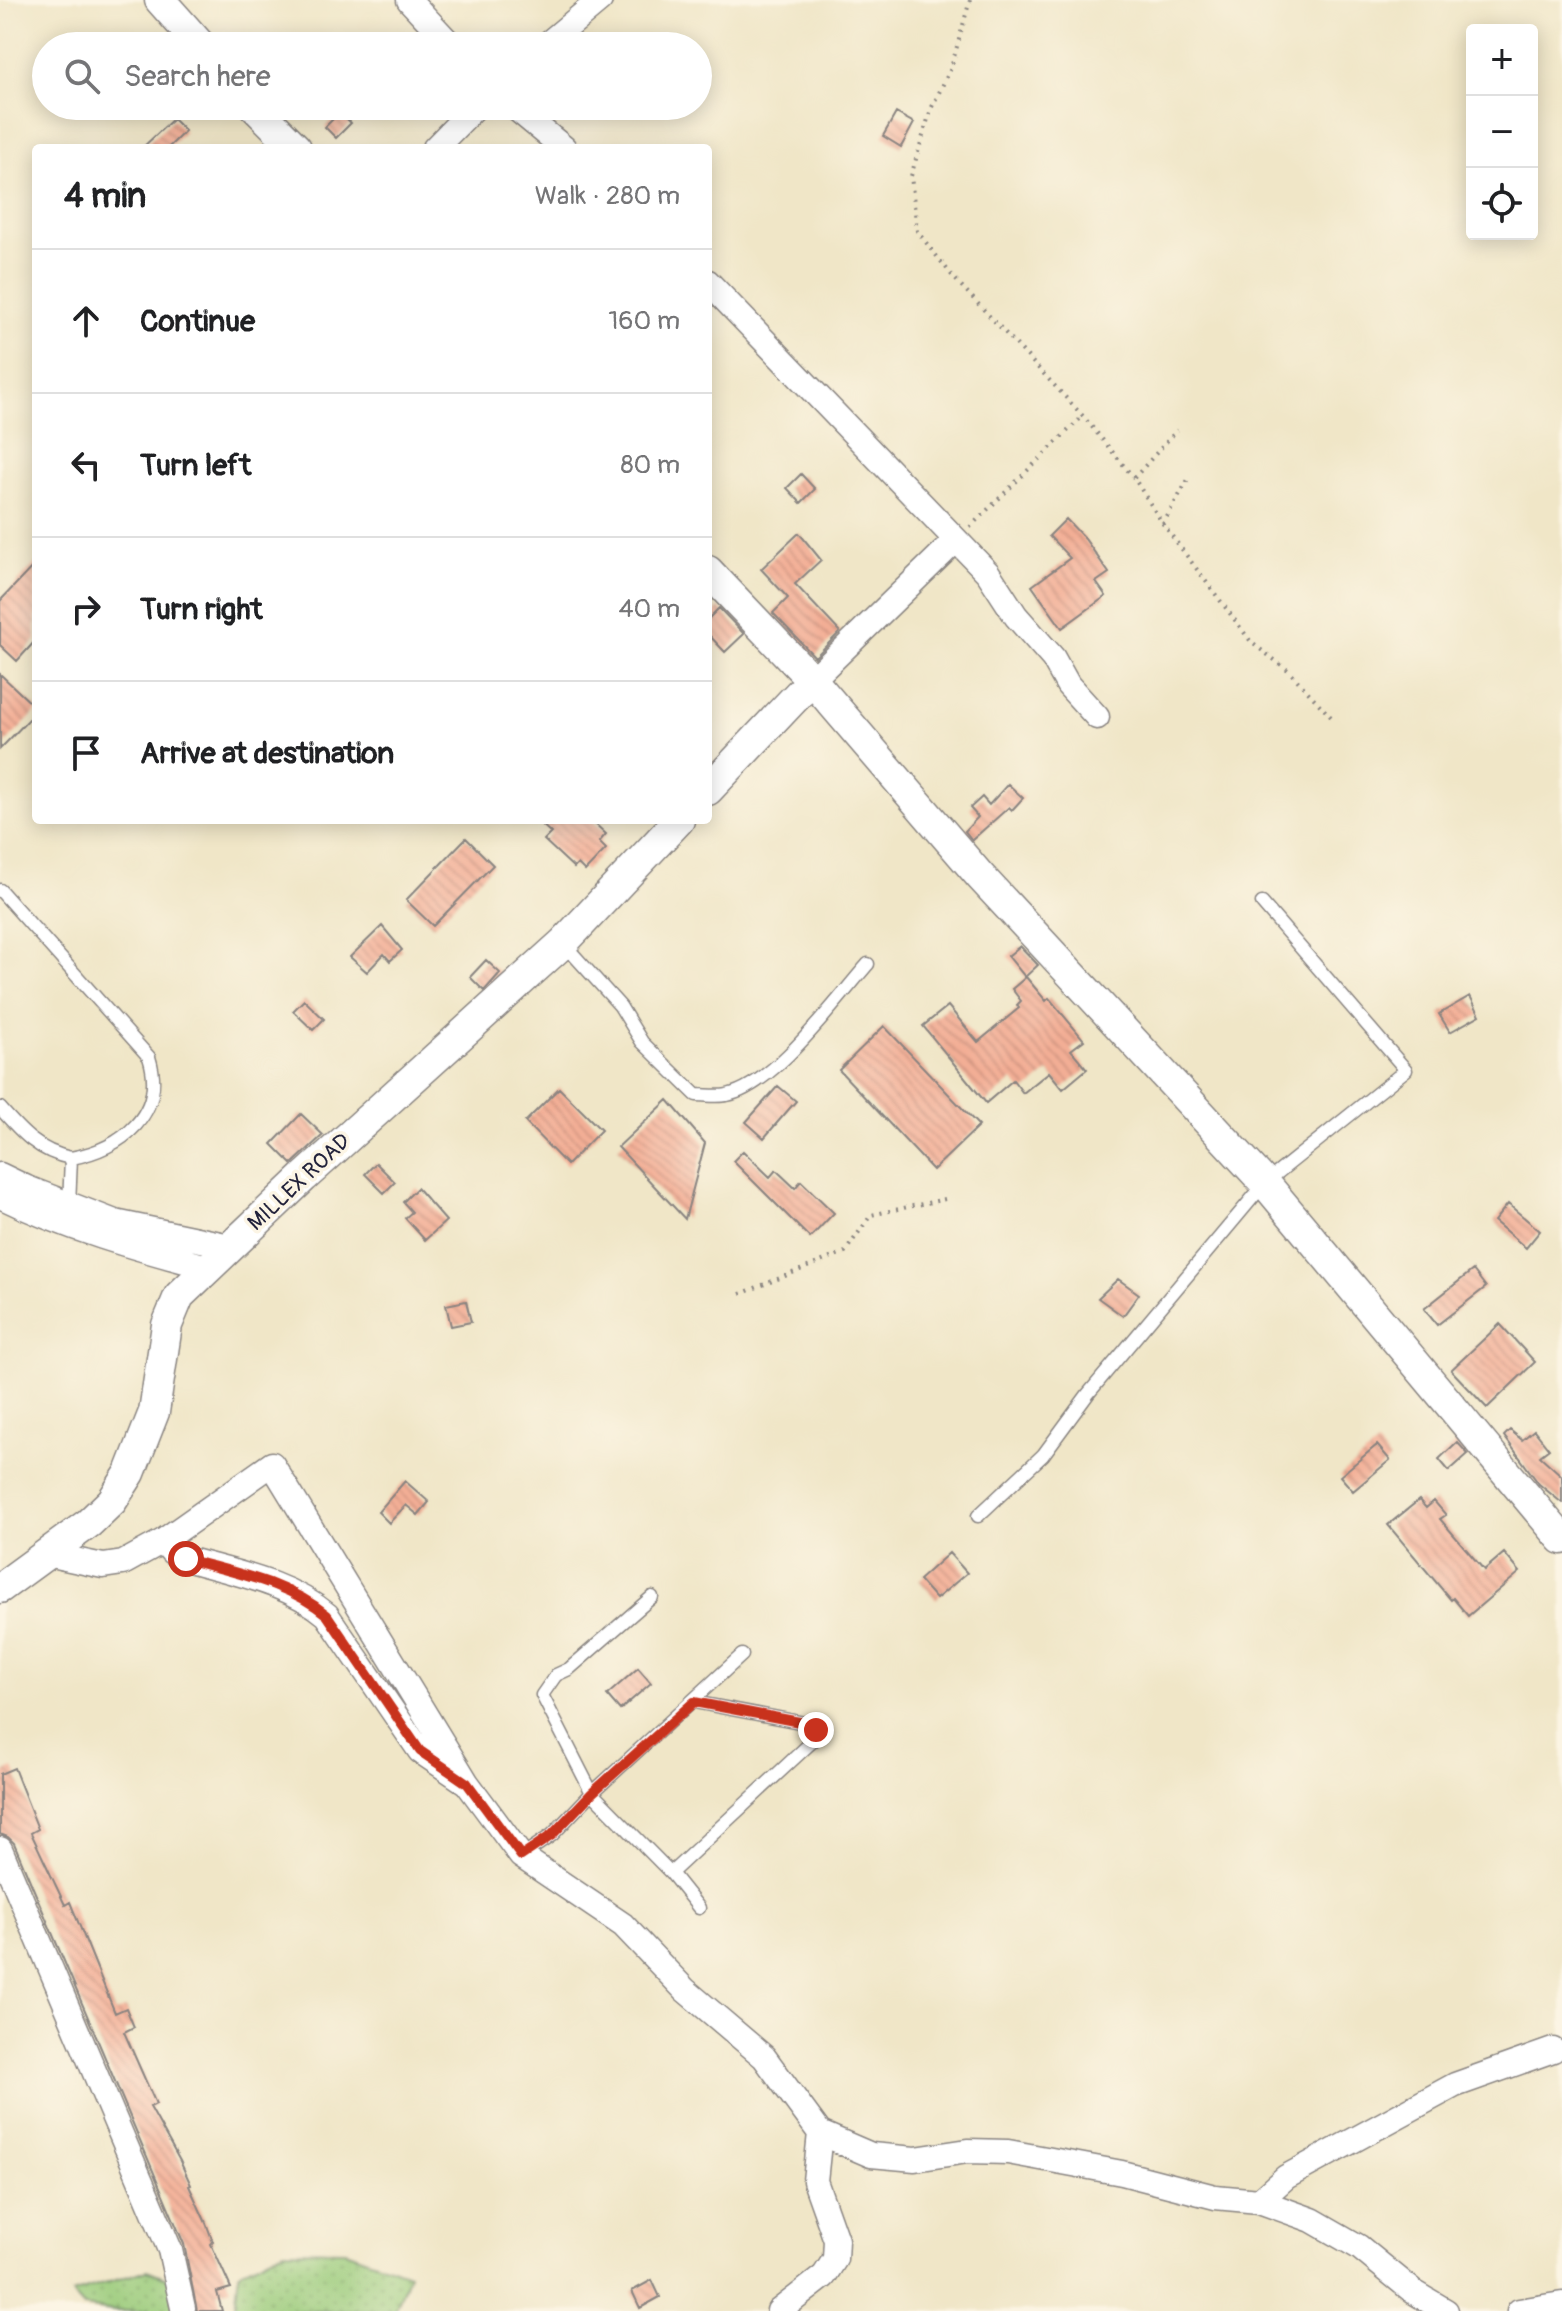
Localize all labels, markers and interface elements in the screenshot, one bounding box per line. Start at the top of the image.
map controls [1466,24,1538,240]
button: + [1466,24,1538,96]
search box [32,32,712,120]
icon: search [60,54,104,98]
text: Search here [124,58,271,95]
button: − [1466,96,1538,168]
button: locate [1466,168,1538,240]
text: 4 min [64,175,146,218]
text: Walk · 280 m [535,180,680,212]
icon: ahead [64,299,108,343]
text: Continue [140,303,255,340]
text: 160 m [608,305,680,337]
icon: left [64,443,108,487]
text: Turn left [140,447,251,484]
text: 80 m [620,449,680,481]
icon: right [64,587,108,631]
text: Turn right [140,591,263,628]
text: 40 m [618,593,680,625]
icon: arrive [64,731,108,775]
text: Arrive at destination [140,735,394,772]
street label: MILLEX ROAD [242,1127,356,1237]
route start [168,1541,204,1577]
route end [798,1712,834,1748]

